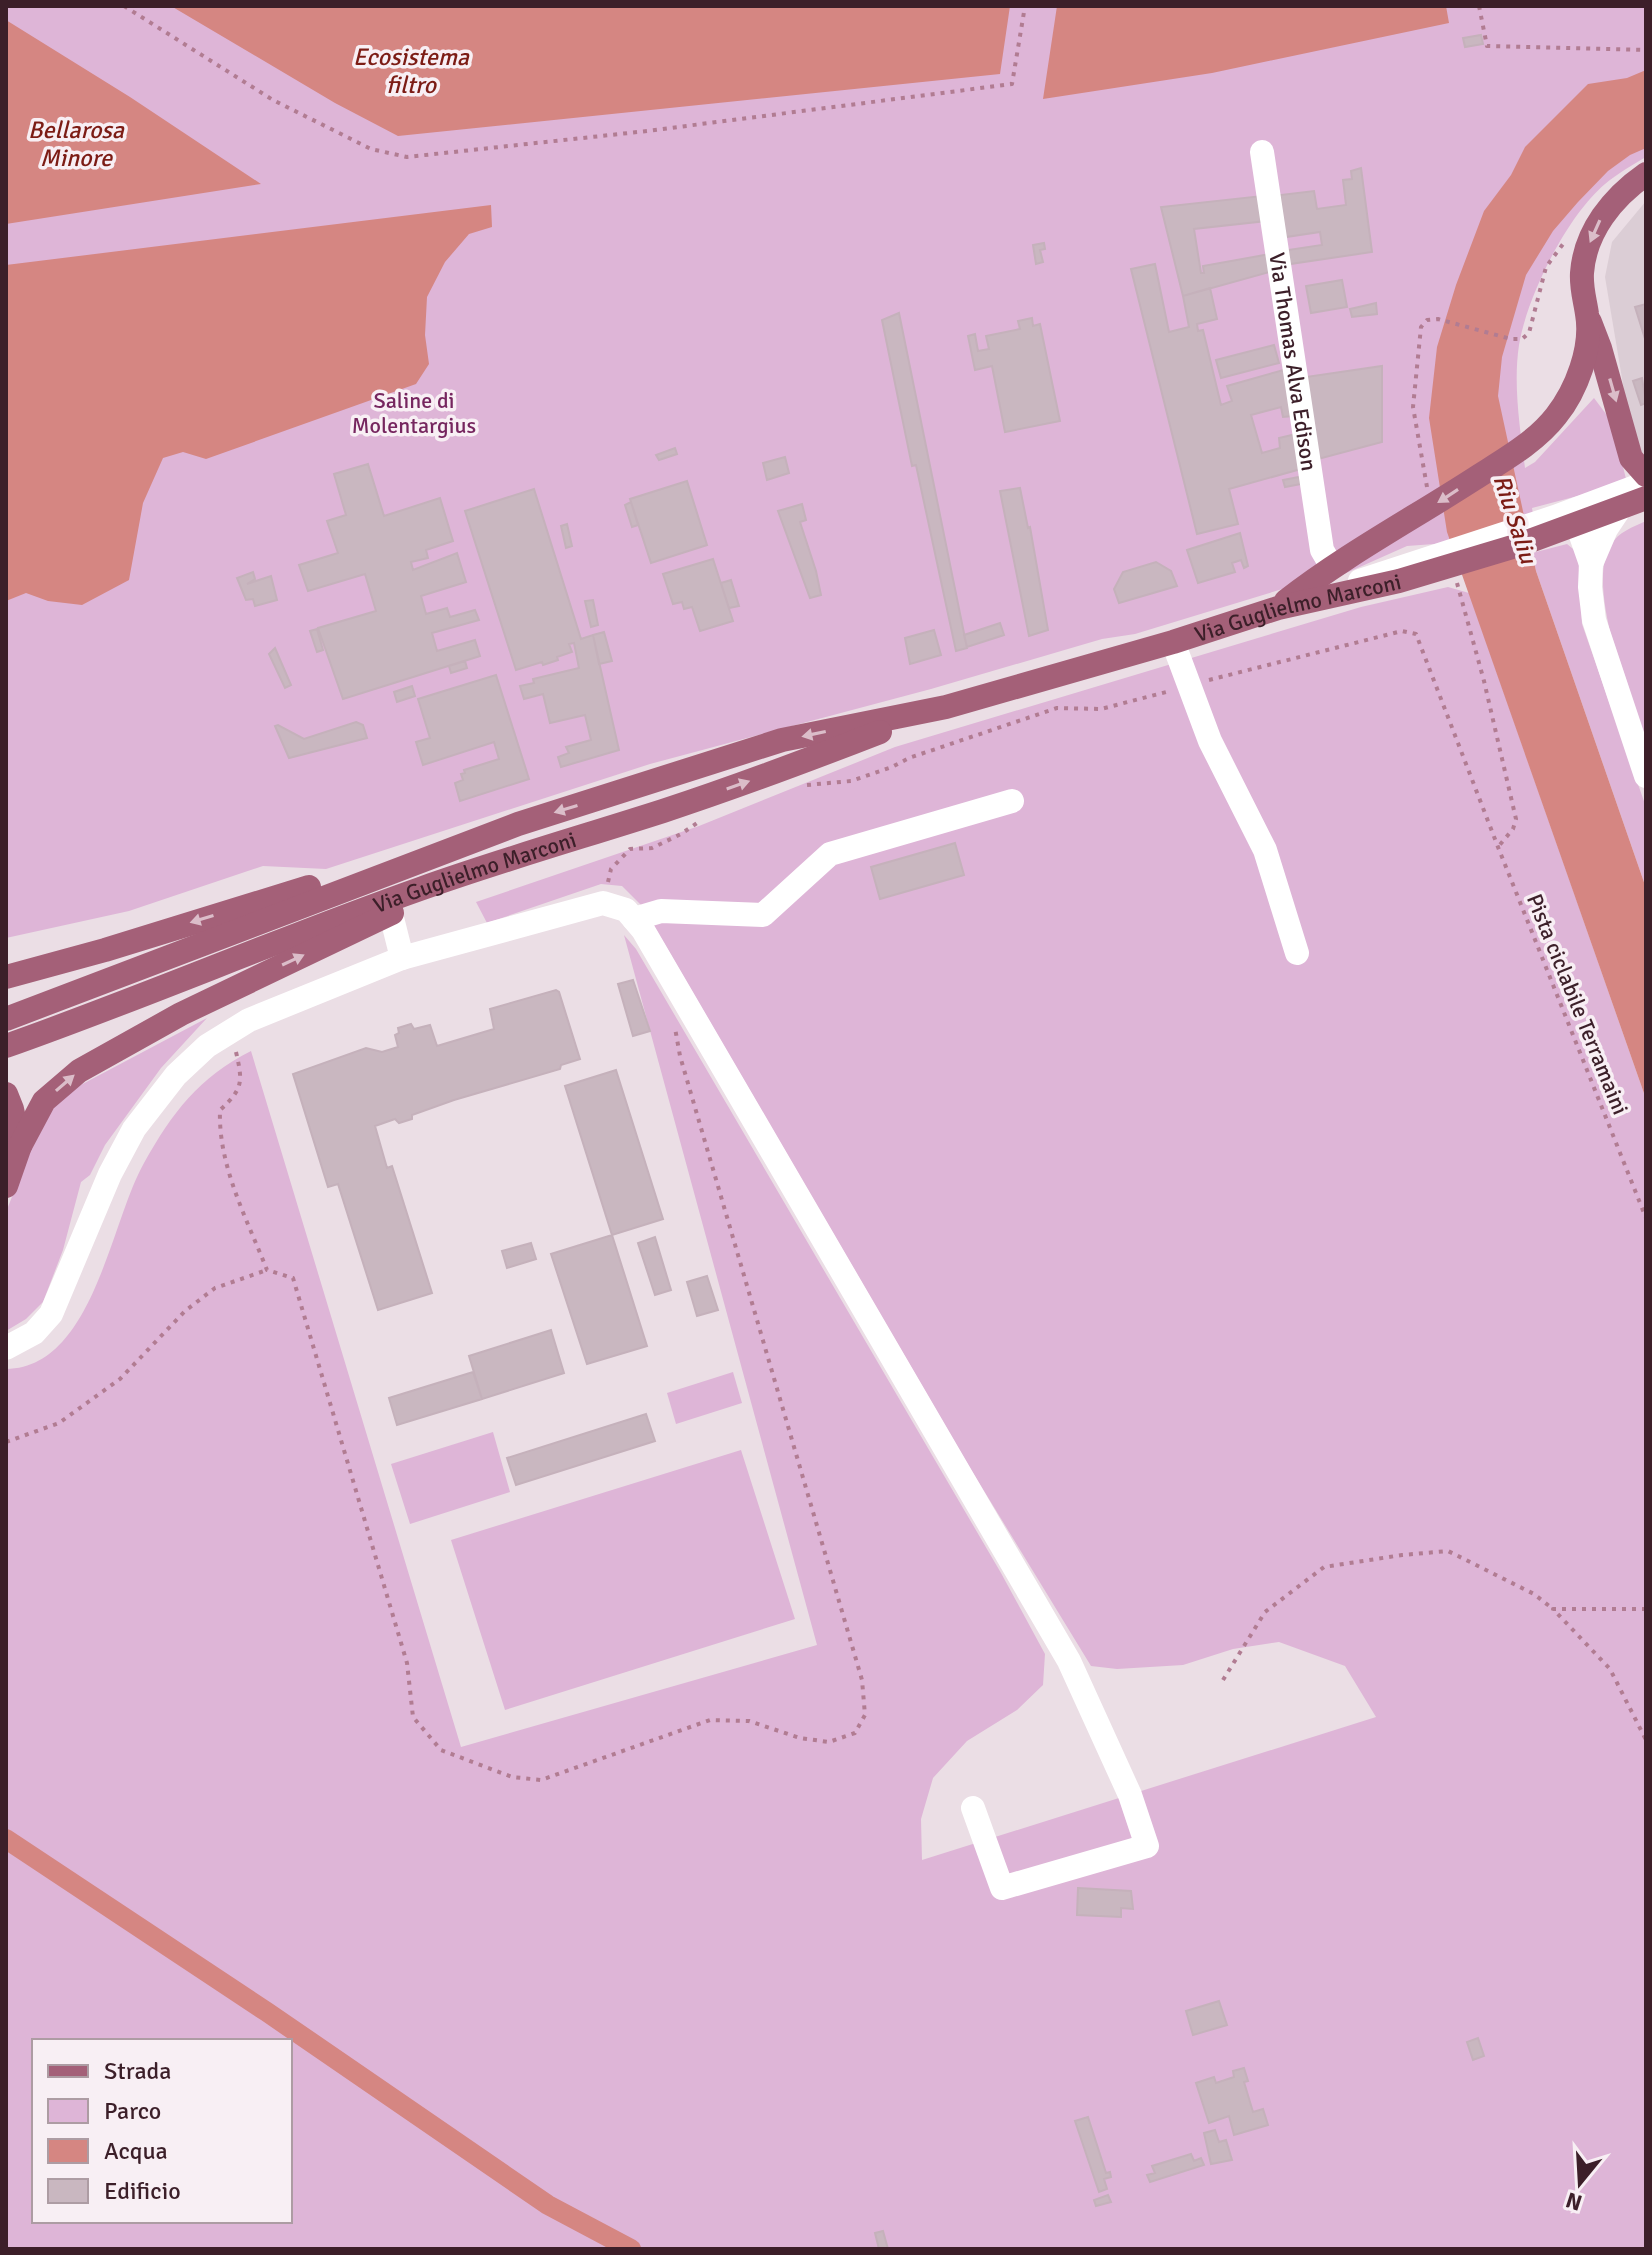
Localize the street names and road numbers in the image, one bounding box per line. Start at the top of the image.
street label: Via Thomas Alva Edison [1263,251,1323,473]
street label: Via Guglielmo Marconi [1191,568,1404,648]
street label: Via Guglielmo Marconi [369,826,579,919]
street label: Pista ciclabile Terramaini [1521,890,1634,1119]

